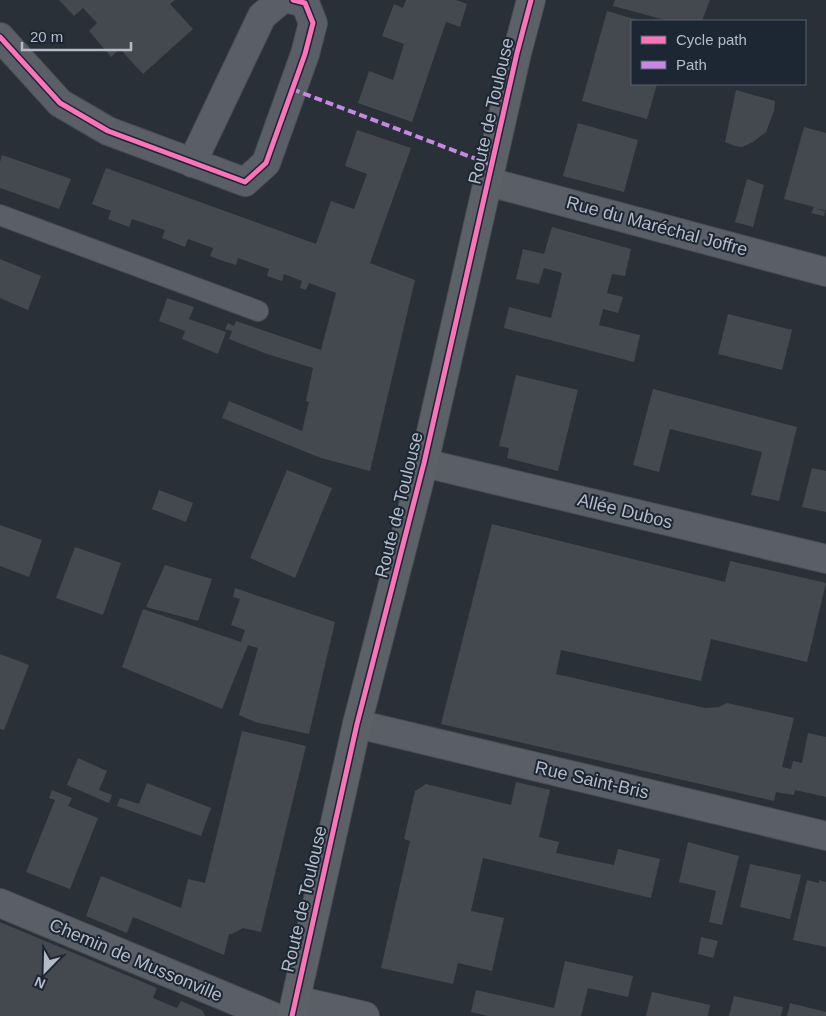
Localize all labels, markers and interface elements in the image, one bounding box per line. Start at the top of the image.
scale bar [22,20,131,52]
legend [631,20,806,85]
text: 20 m [30,28,63,45]
text: Cycle path [676,31,747,48]
street label: Route de Toulouse [464,36,518,186]
text: Path [676,56,707,73]
street label: Rue du Maréchal Joffre [564,192,750,260]
street label: Route de Toulouse [371,430,427,580]
street label: Allée Dubos [575,490,675,532]
street label: Rue Saint-Bris [533,757,651,803]
street label: Route de Toulouse [277,824,331,974]
street label: Chemin de Mussonville [46,914,226,1006]
north arrow [20,946,70,996]
text: N [32,974,48,992]

